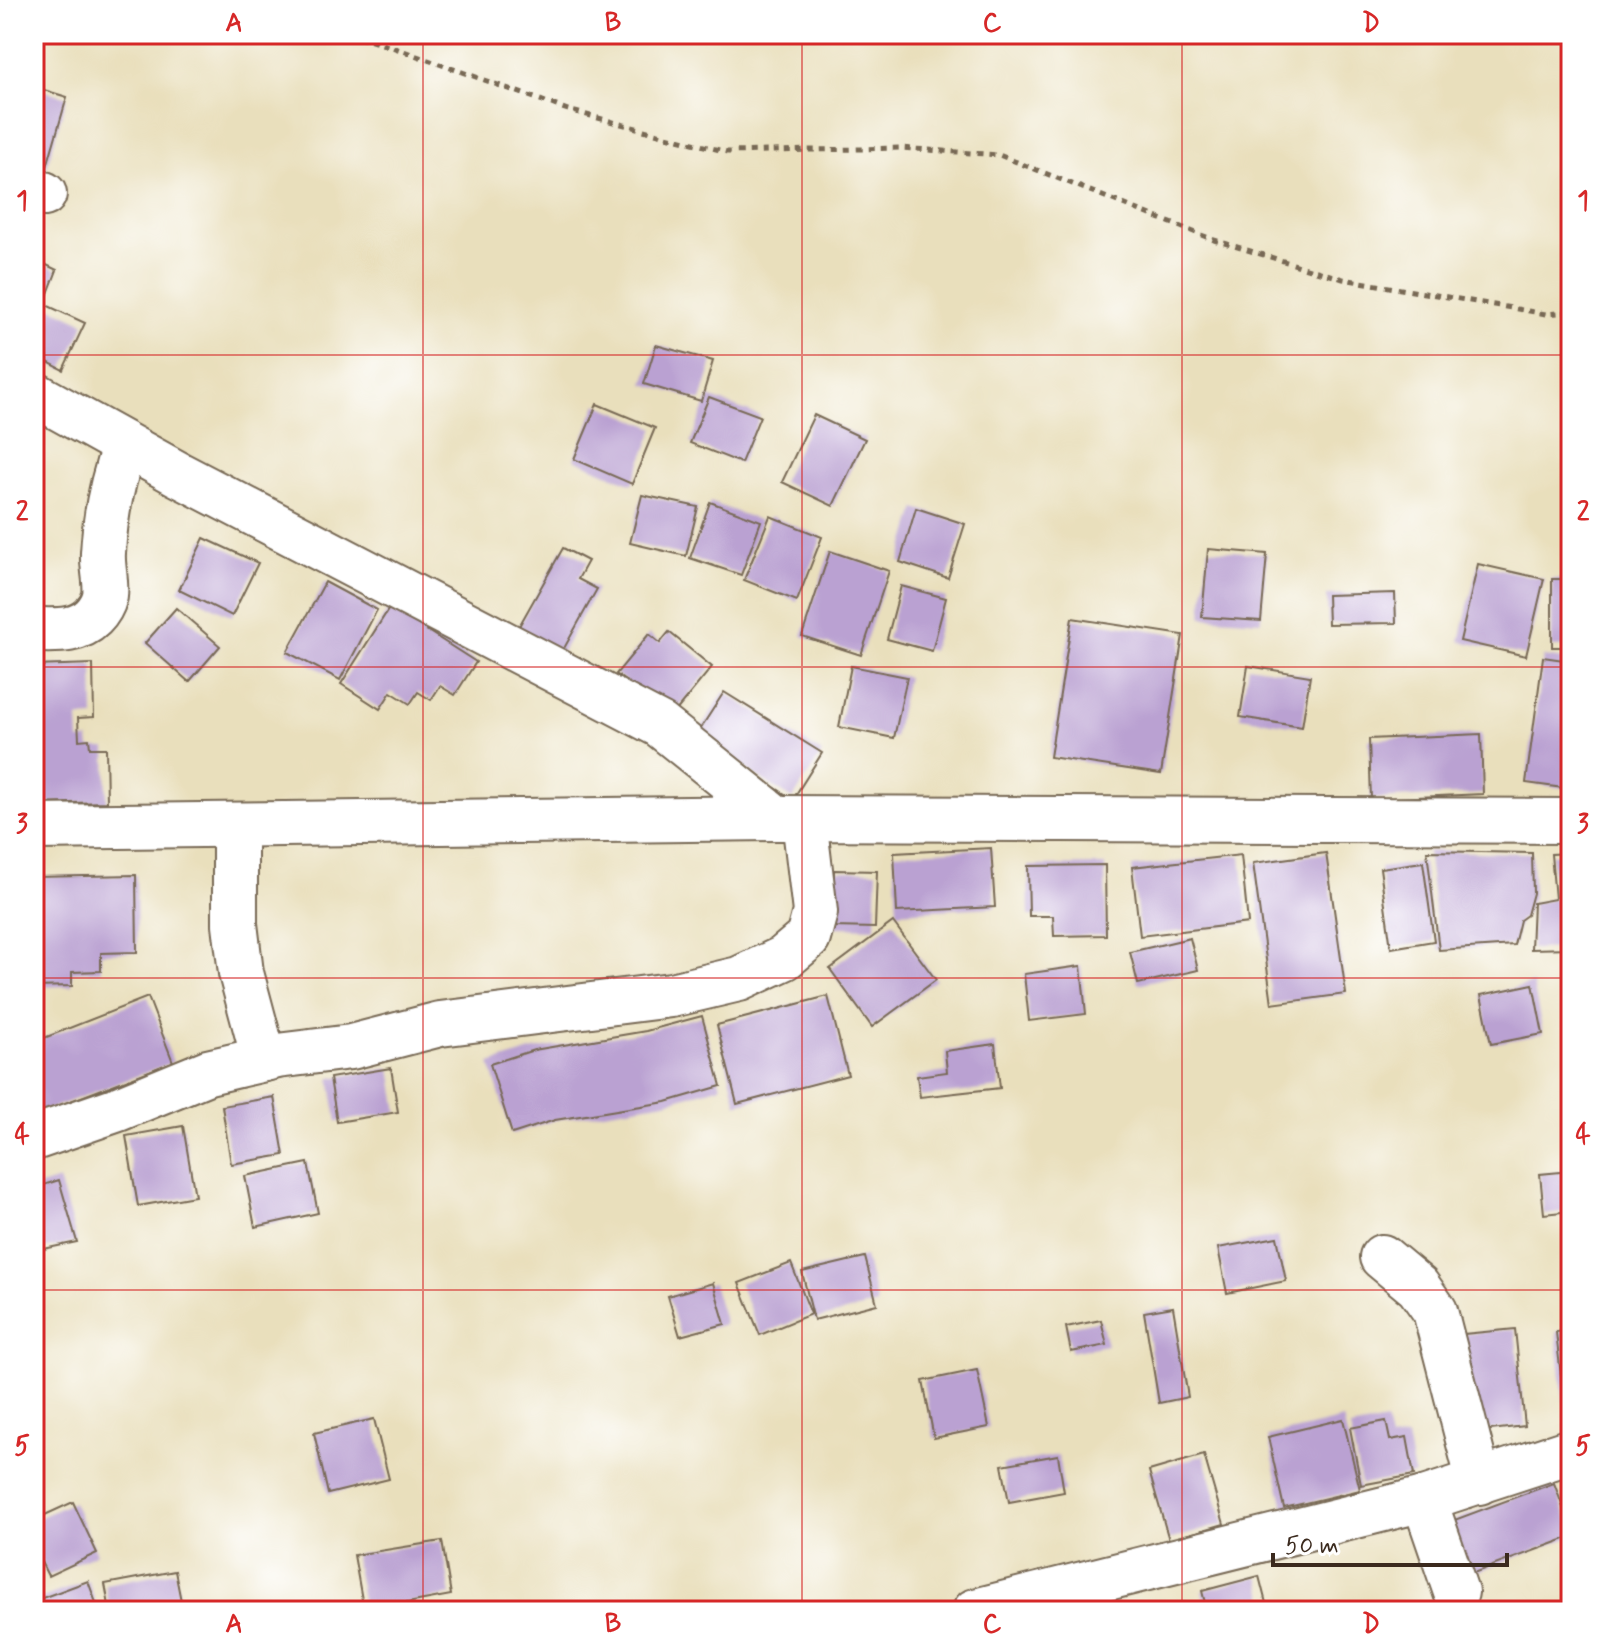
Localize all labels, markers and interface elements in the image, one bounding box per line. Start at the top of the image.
text: A [225,7,243,41]
text: B [605,7,621,41]
text: C [983,7,1002,41]
text: D [1362,7,1380,41]
text: 1 [16,185,28,219]
text: 1 [1577,185,1589,219]
text: 2 [16,496,29,530]
text: 2 [1577,496,1590,530]
text: 3 [16,808,28,842]
text: 3 [1577,808,1589,842]
text: 4 [14,1119,30,1153]
text: 4 [1575,1119,1591,1153]
text: 5 [14,1430,30,1464]
text: 5 [1575,1430,1591,1464]
scale bar [1273,1517,1507,1567]
text: 50 m [1285,1531,1339,1562]
text: A [225,1608,243,1642]
text: B [605,1608,621,1642]
text: C [983,1608,1002,1642]
text: D [1362,1608,1380,1642]

